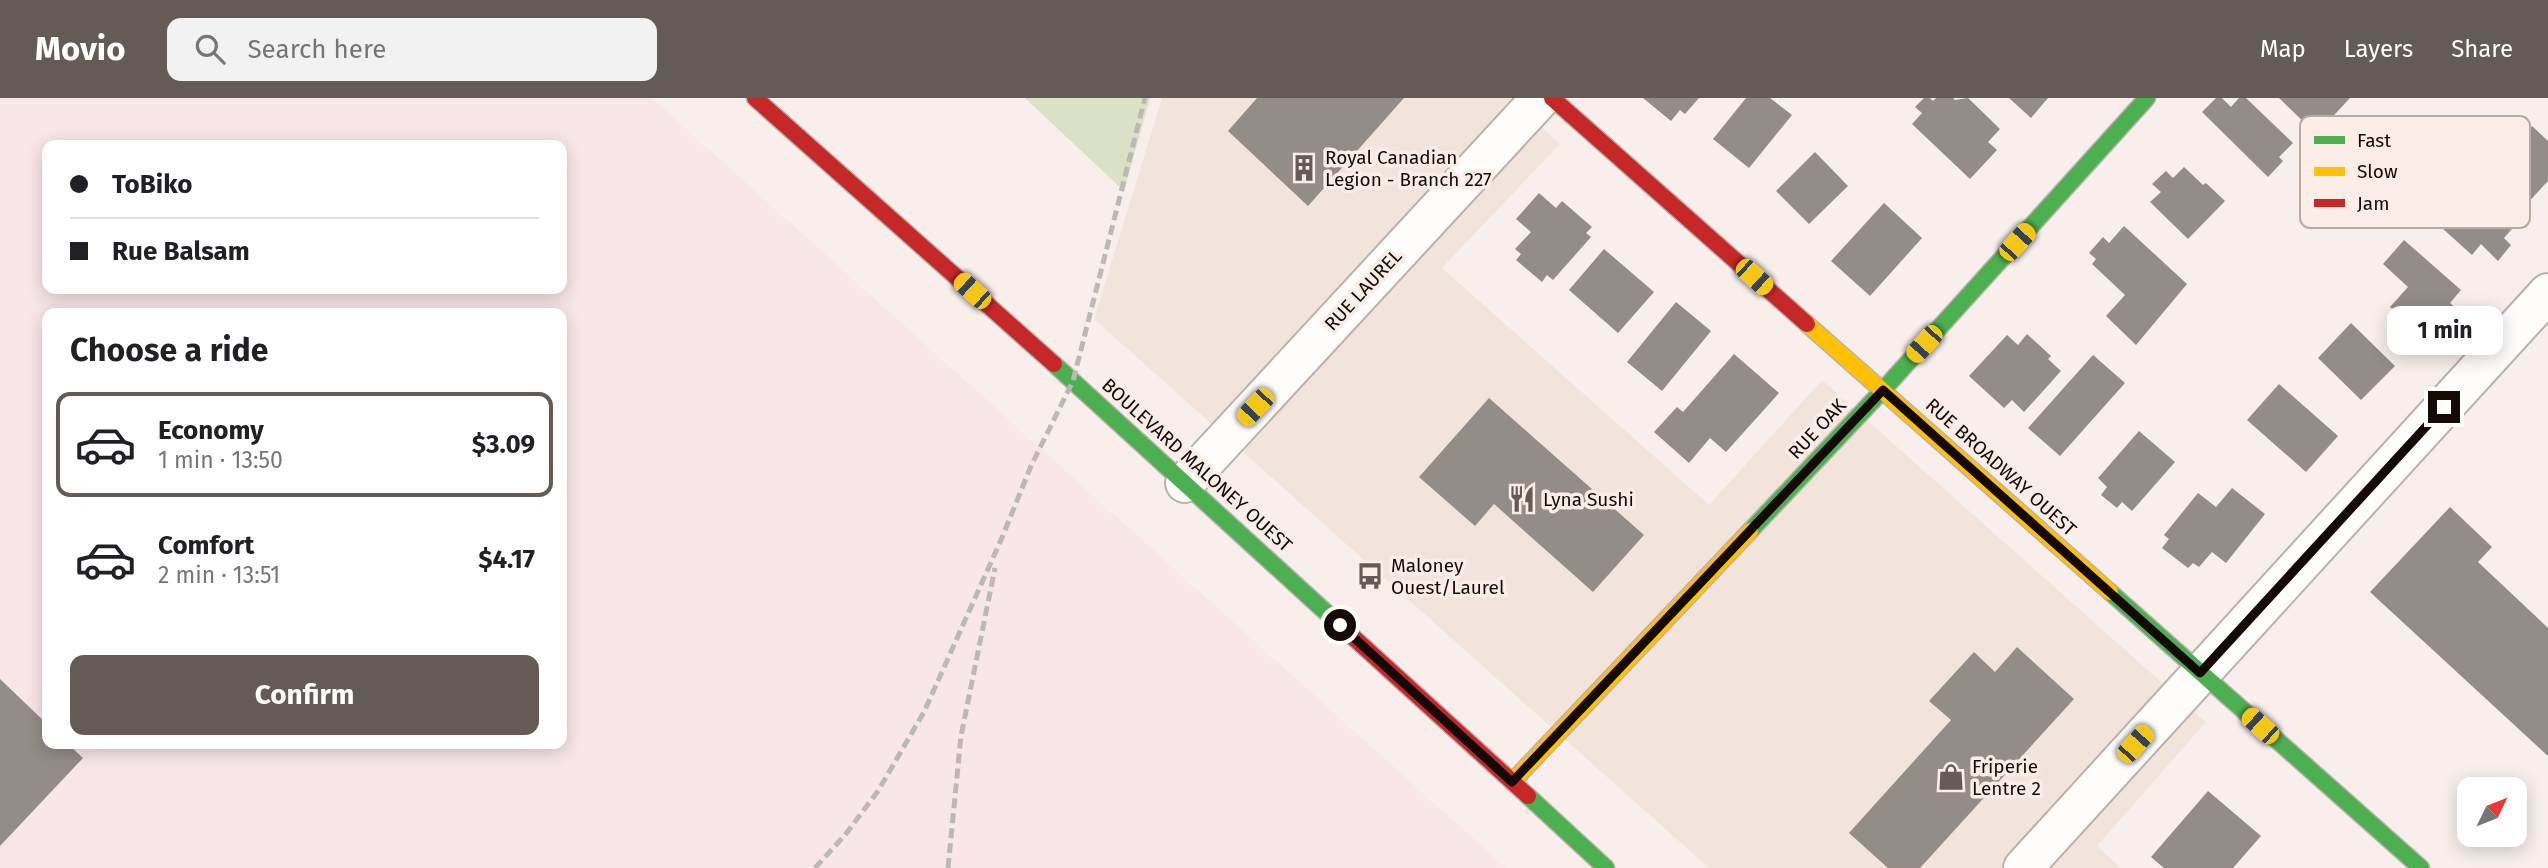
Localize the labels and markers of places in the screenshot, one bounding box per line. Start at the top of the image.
place label: Royal Canadian Legion - Branch 227 [1325,146,1492,191]
building icon: Royal Canadian Legion - Branch 227 [1289,153,1319,183]
restaurant icon: Lyna Sushi [1507,484,1537,514]
place label: Lyna Sushi [1543,488,1634,511]
place label: Maloney Ouest/Laurel [1391,554,1505,599]
bus stop icon: Maloney Ouest/Laurel [1355,561,1385,591]
place label: Friperie Lentre 2 [1972,755,2041,800]
shop icon: Friperie Lentre 2 [1936,762,1966,792]

